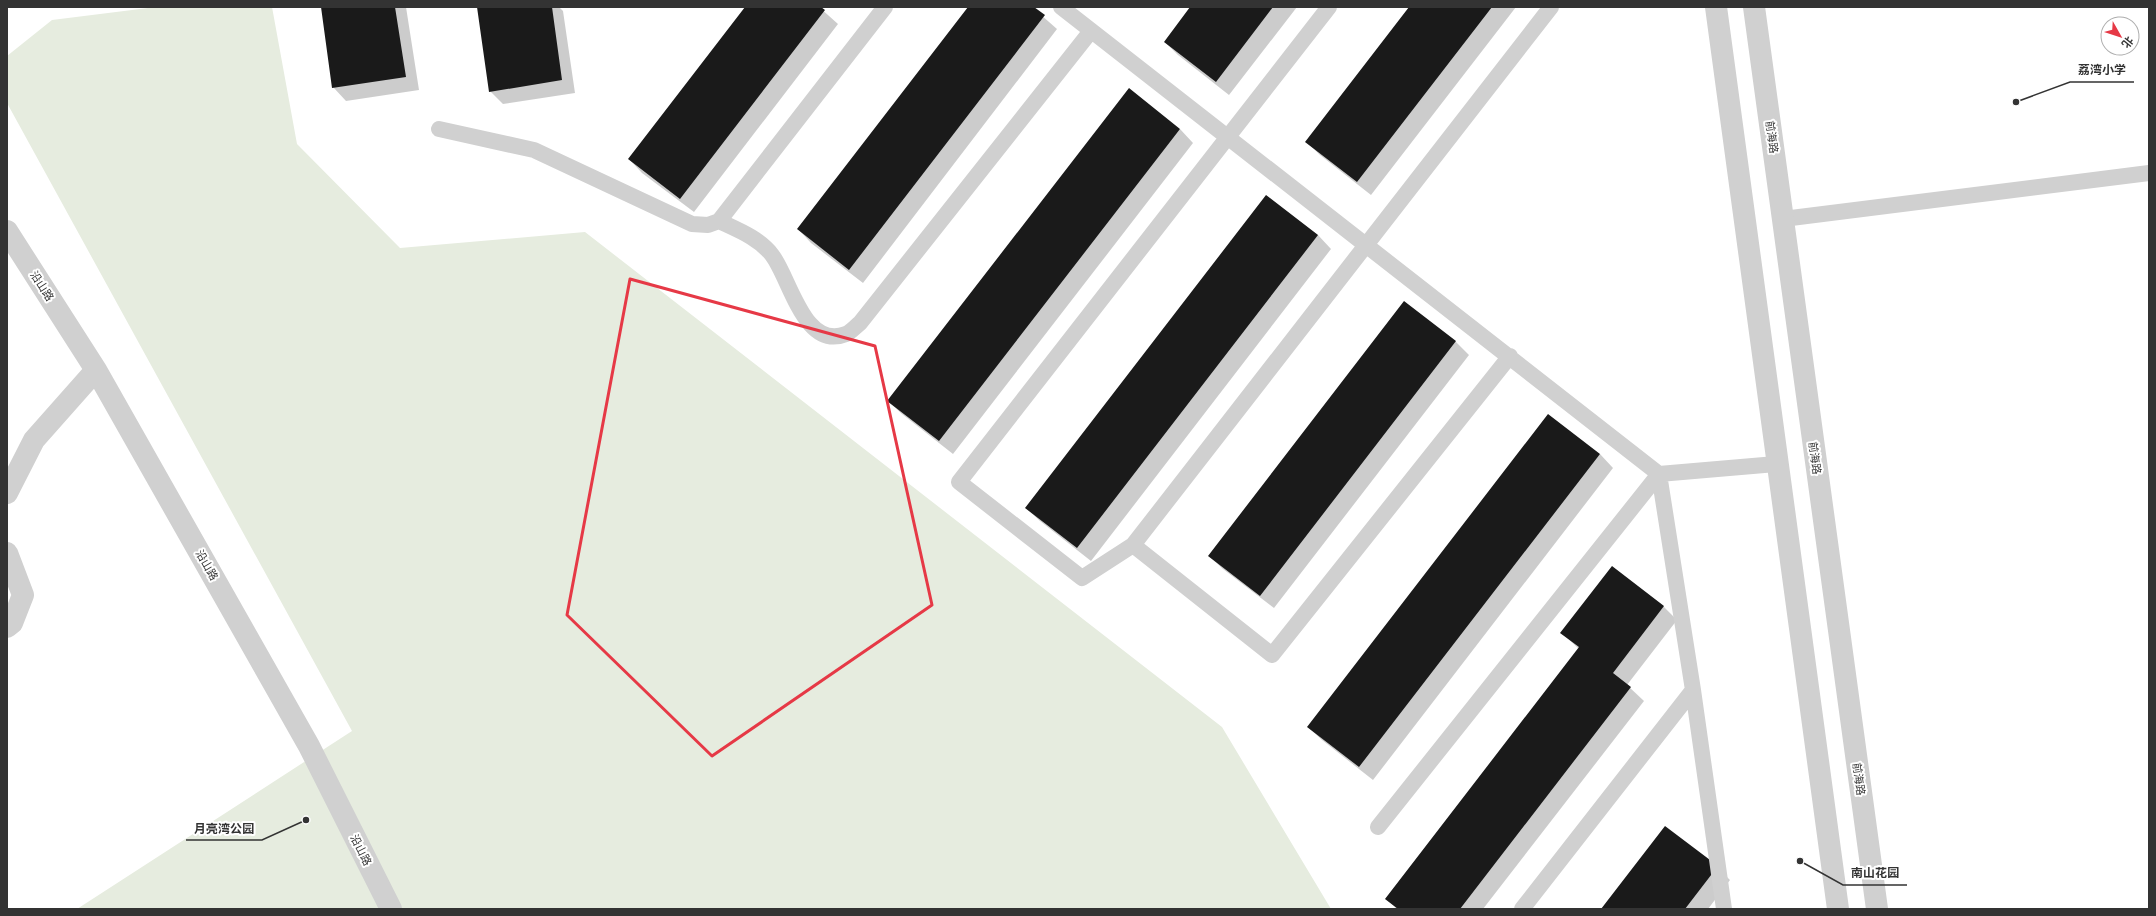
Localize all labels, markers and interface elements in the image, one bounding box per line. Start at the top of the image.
north arrow [2100,16,2140,56]
text: 北 [2119,34,2136,50]
callout: 荔湾小学 [2070,58,2134,82]
text: 荔湾小学 [2078,63,2126,77]
street label: 前海路 [1763,120,1780,154]
street label: 沿山路 [27,269,56,304]
street label: 前海路 [1806,441,1823,475]
street label: 沿山路 [193,548,220,583]
street label: 前海路 [1850,762,1867,796]
callout: 月亮湾公园 [186,816,262,840]
text: 月亮湾公园 [194,822,254,836]
street label: 沿山路 [347,833,374,868]
callout: 南山花园 [1843,861,1907,885]
text: 南山花园 [1851,866,1899,880]

